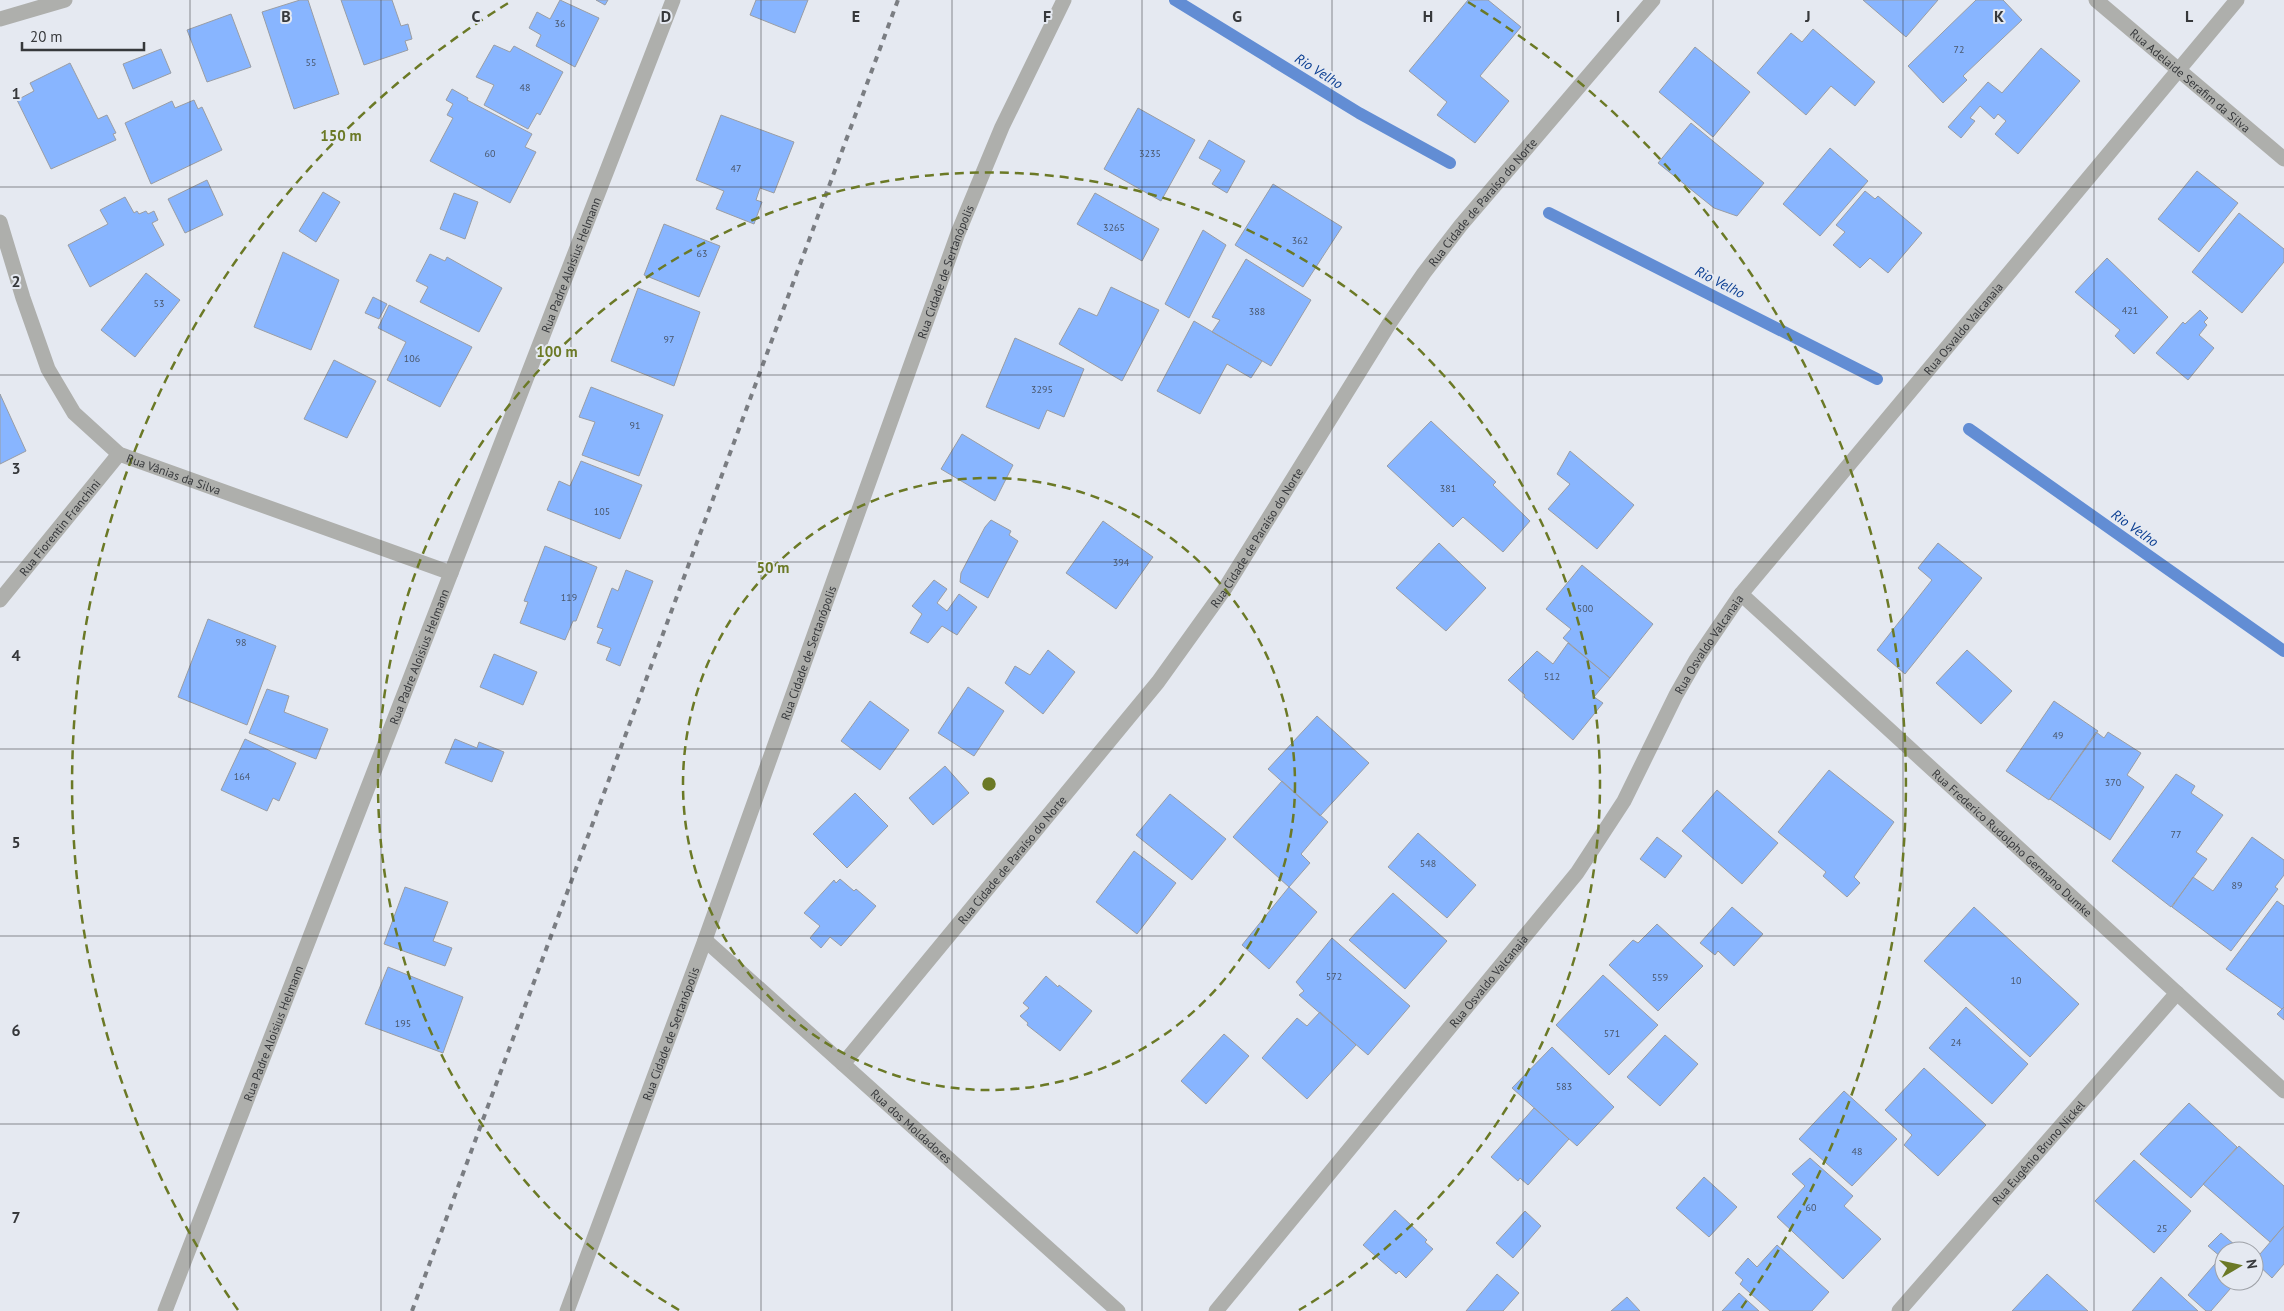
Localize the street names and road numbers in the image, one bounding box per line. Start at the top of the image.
street label: Rua Adelaide Serafim da Silva [2127,25,2254,135]
street label: Rua Cidade de Paraíso do Norte [1425,135,1540,269]
street label: Rua Padre Aloisius Helmann [537,195,603,335]
street label: Rua Cidade de Sertanópolis [913,202,976,340]
street label: Rua Osvaldo Valcanaia [1920,279,2006,378]
street label: Rua Vânias da Silva [125,450,223,497]
street label: Rua Cidade de Paraíso do Norte [1207,465,1306,610]
street label: Rua Fiorentin Franchini [16,476,103,578]
street label: Rua Cidade de Sertanópolis [777,584,839,722]
street label: Rua Padre Aloisius Helmann [386,586,452,726]
street label: Rua Osvaldo Valcanaia [1671,591,1746,697]
street label: Rua Frederico Rudolpho Germano Dumke [1929,765,2096,919]
street label: Rua Cidade de Paraíso do Norte [954,792,1069,927]
street label: Rua Osvaldo Valcanaia [1446,931,1531,1030]
street label: Rua Padre Aloisius Helmann [240,963,306,1103]
street label: Rua Cidade de Sertanópolis [639,965,702,1102]
street label: Rua dos Moldadores [868,1085,955,1166]
street label: Rua Eugênio Bruno Nickel [1988,1097,2088,1207]

